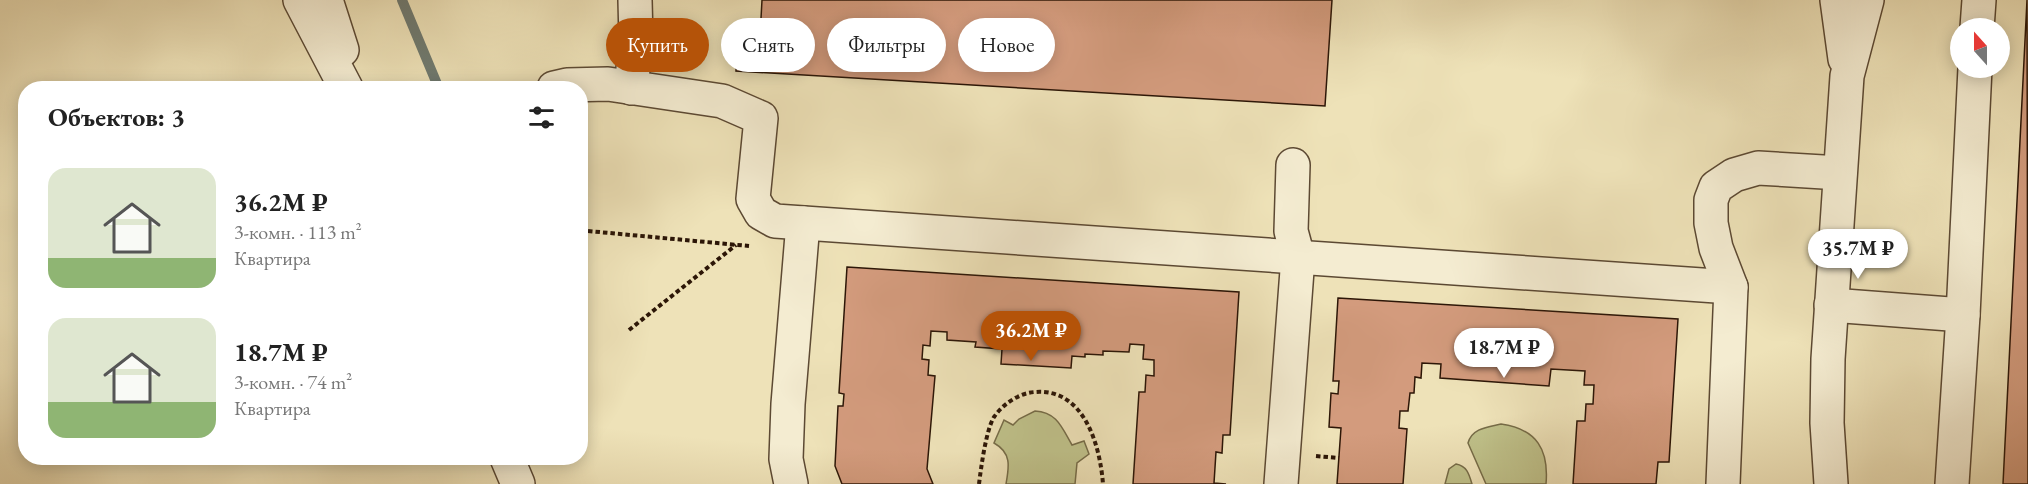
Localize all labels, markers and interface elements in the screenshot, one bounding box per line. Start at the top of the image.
chip: Купить [606,18,709,72]
chip: Снять [721,18,815,72]
chip: Фильтры [827,18,946,72]
chip: Новое [958,18,1055,72]
north arrow [1950,18,2010,78]
map controls [1950,18,2010,78]
text: Объектов: 3 [48,100,185,134]
icon: filters [525,101,558,134]
text: 36.2M ₽ [234,185,328,219]
icon: home [96,192,168,264]
text: 3-комн. · 113 m² [234,219,362,245]
pin: 35.7M ₽ [1803,229,1913,280]
text: 35.7M ₽ [1822,235,1894,261]
text: Квартира [234,245,311,271]
pin: 36.2M ₽ [976,311,1086,362]
text: 36.2M ₽ [995,317,1067,343]
pin: 18.7M ₽ [1449,328,1559,379]
text: 18.7M ₽ [1468,334,1540,360]
text: 18.7M ₽ [234,335,328,369]
icon: home [96,342,168,414]
text: 3-комн. · 74 m² [234,369,352,395]
text: Квартира [234,395,311,421]

